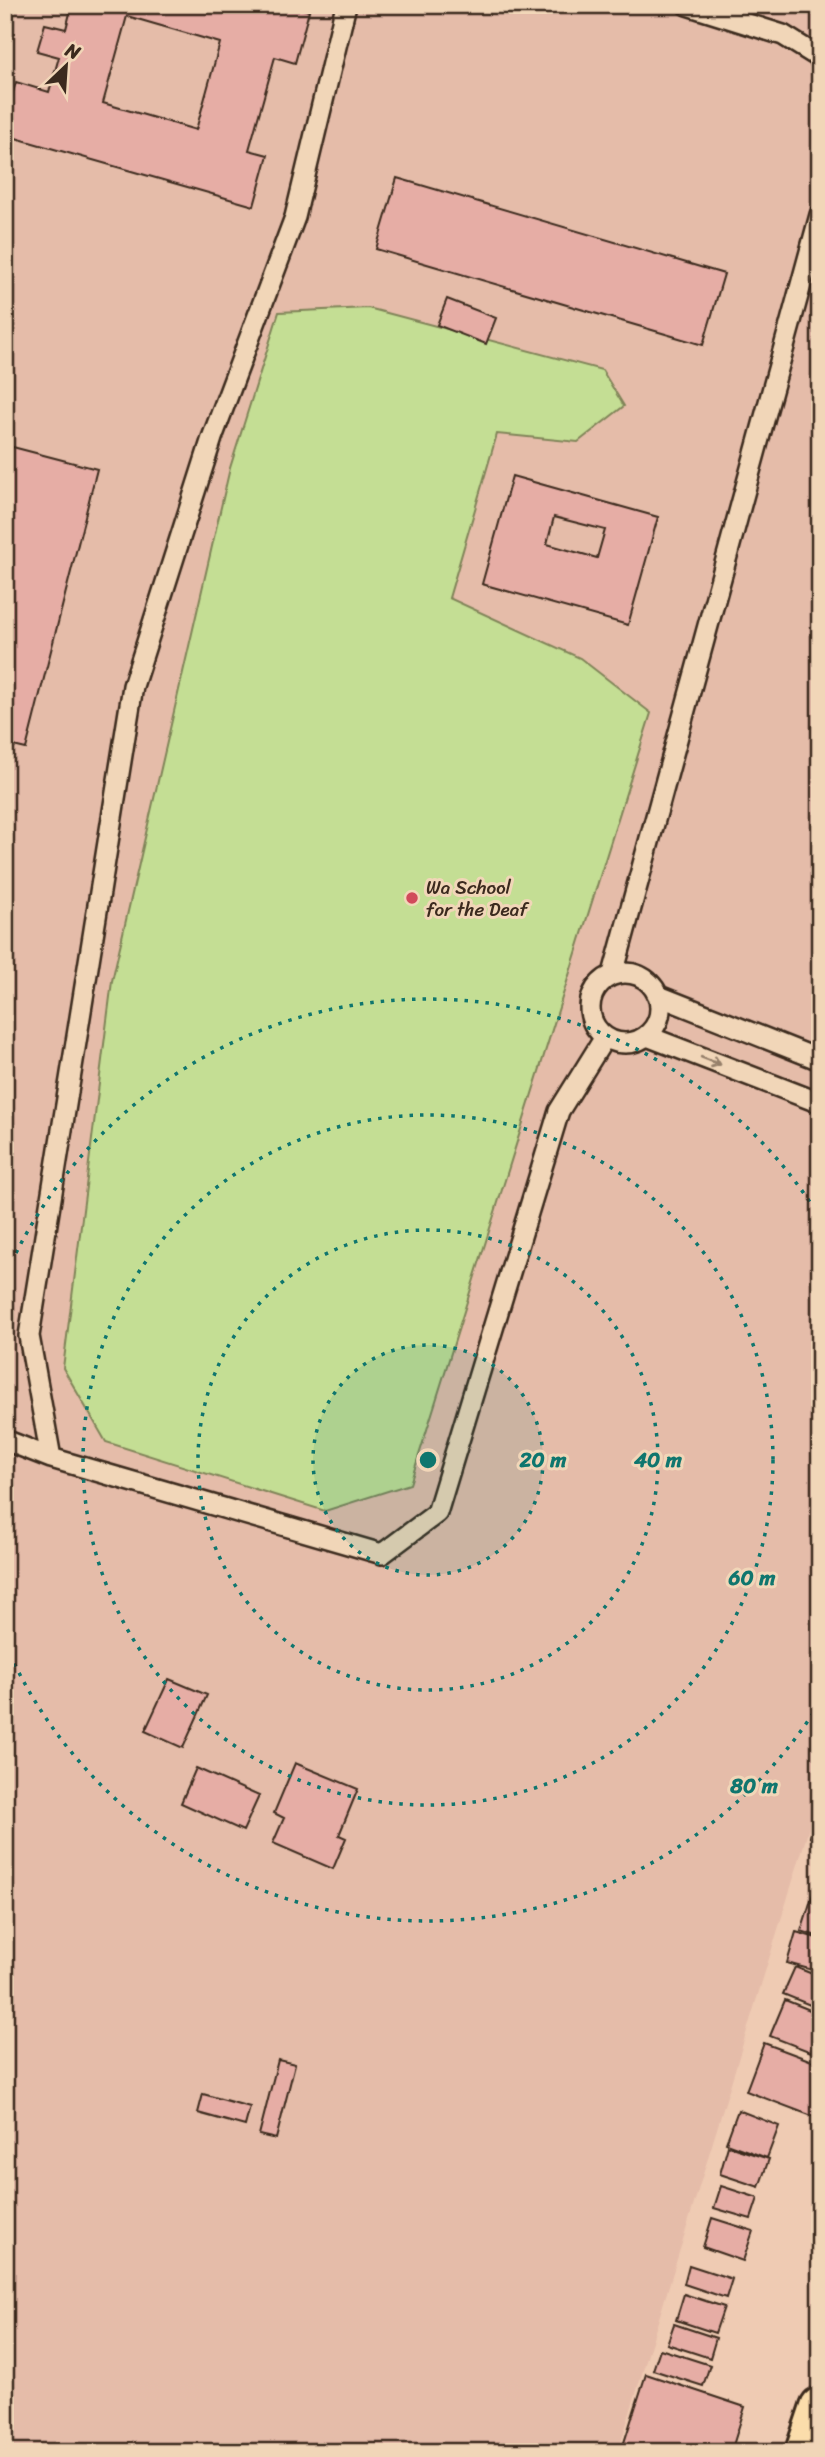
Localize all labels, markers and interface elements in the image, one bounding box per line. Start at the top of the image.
north arrow [32,32,102,102]
text: N [59,33,87,69]
place label: Wa School for the Deaf [426,871,530,926]
marker: Wa School for the Deaf [404,890,420,906]
one-way arrow [699,1055,721,1068]
text: 20 m [519,1441,567,1479]
text: 40 m [633,1441,683,1479]
centre of rings [416,1448,440,1472]
text: 60 m [728,1559,776,1597]
text: 80 m [729,1767,779,1805]

